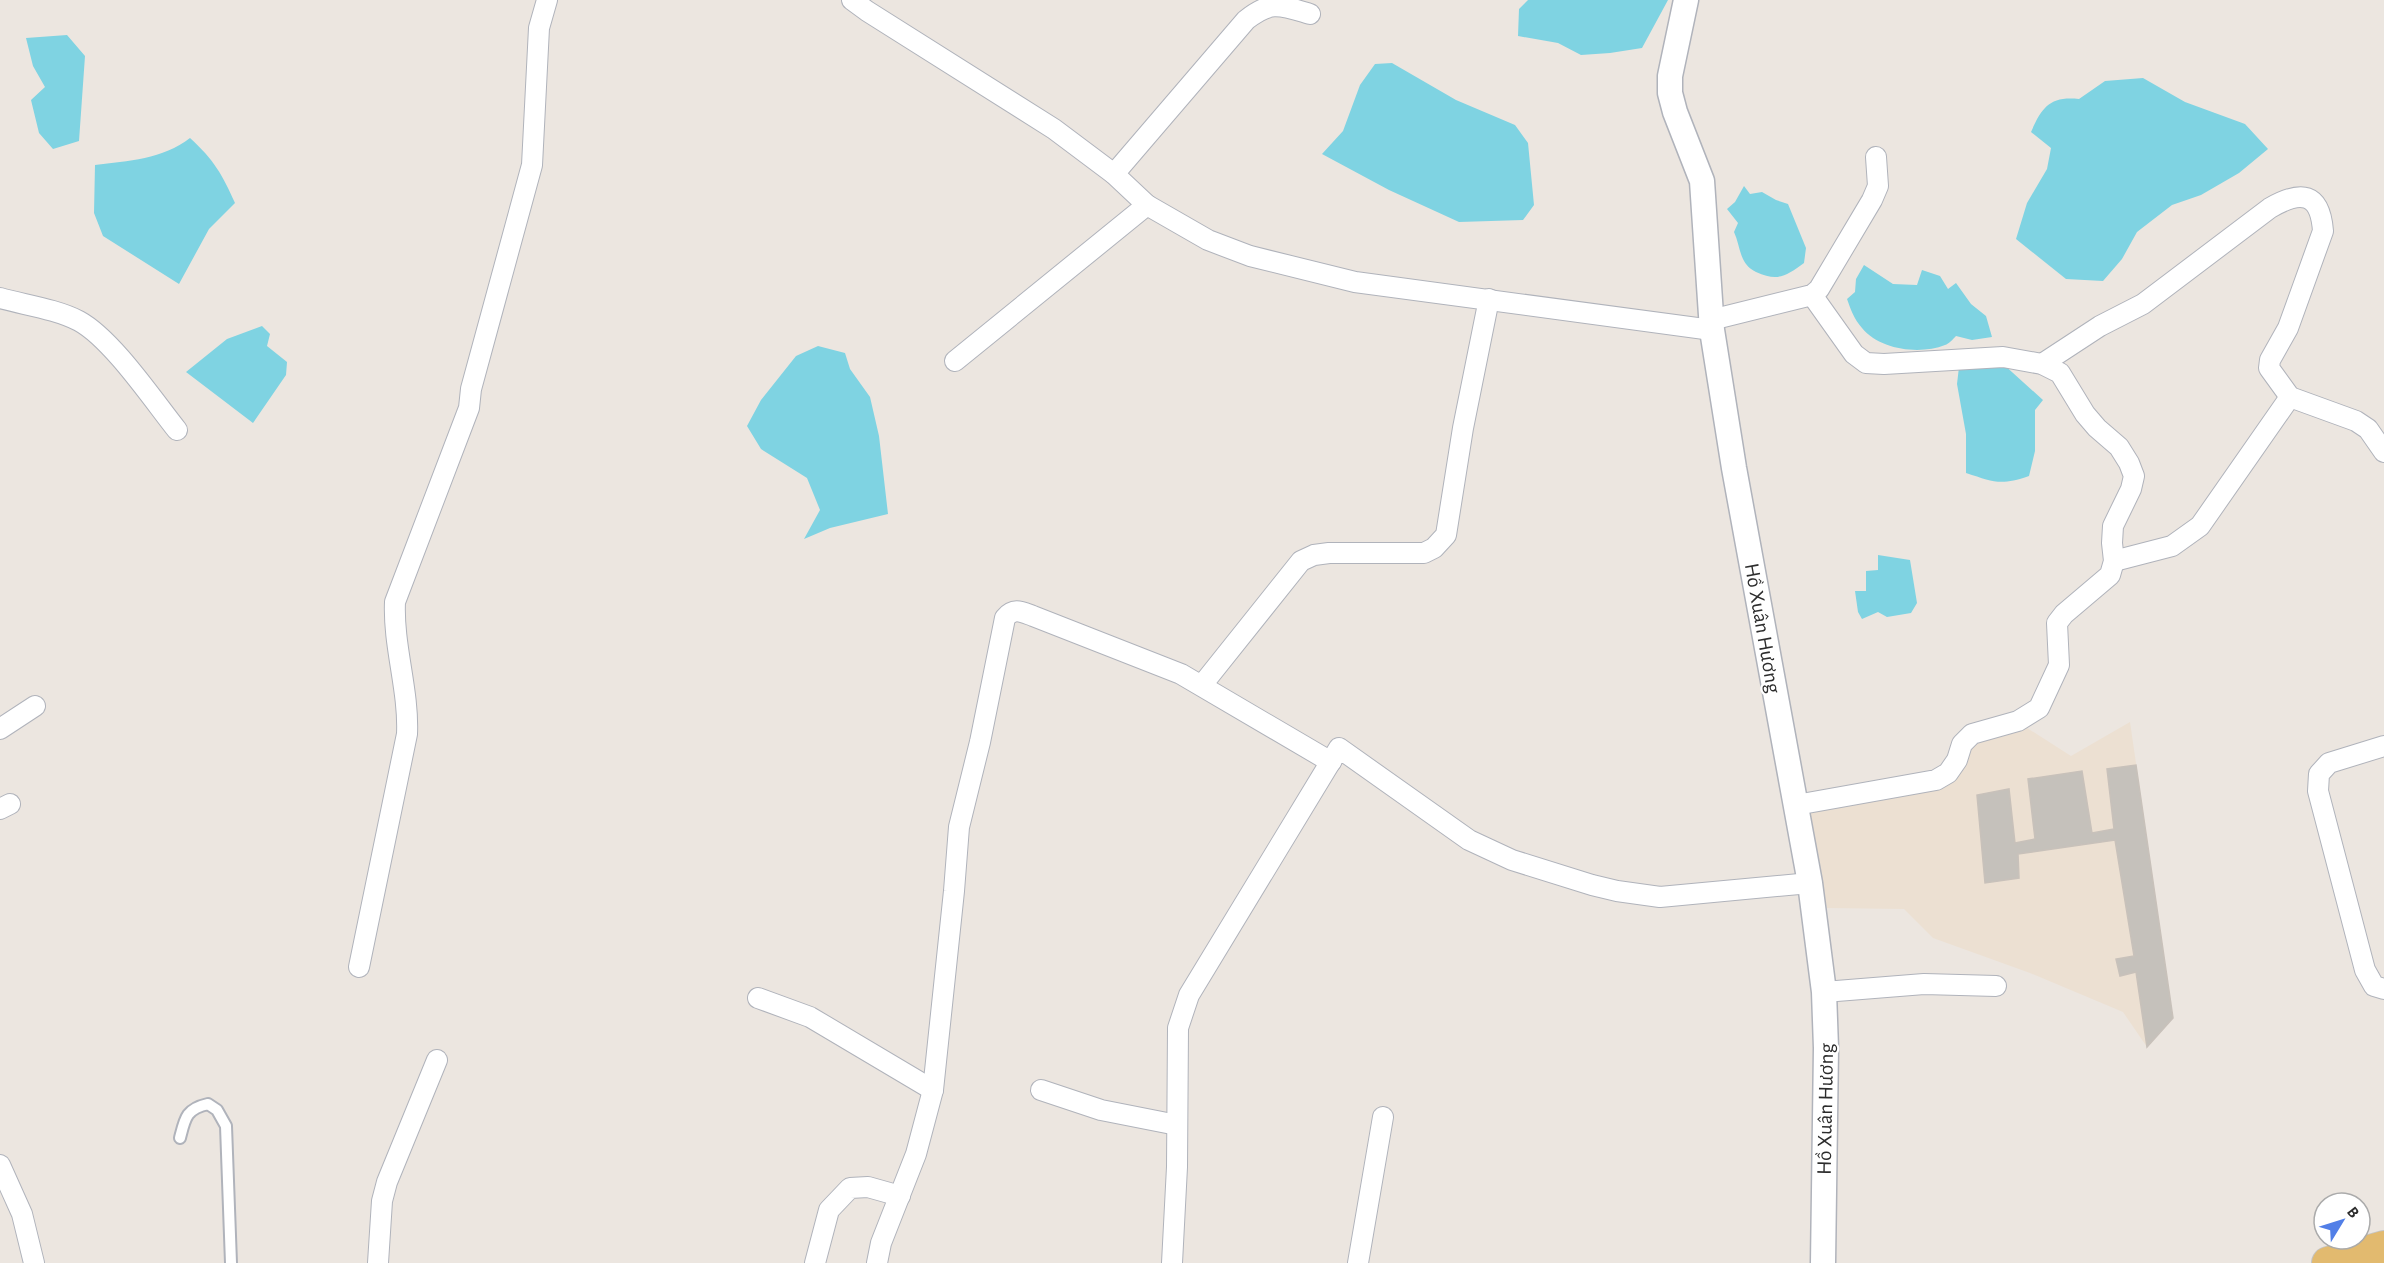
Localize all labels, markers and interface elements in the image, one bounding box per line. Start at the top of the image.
street label: Hồ Xuân Hương [1741,561,1784,695]
street label: Hồ Xuân Hương [1814,1042,1837,1175]
north arrow [2312,1191,2372,1251]
text: B [2344,1204,2362,1221]

